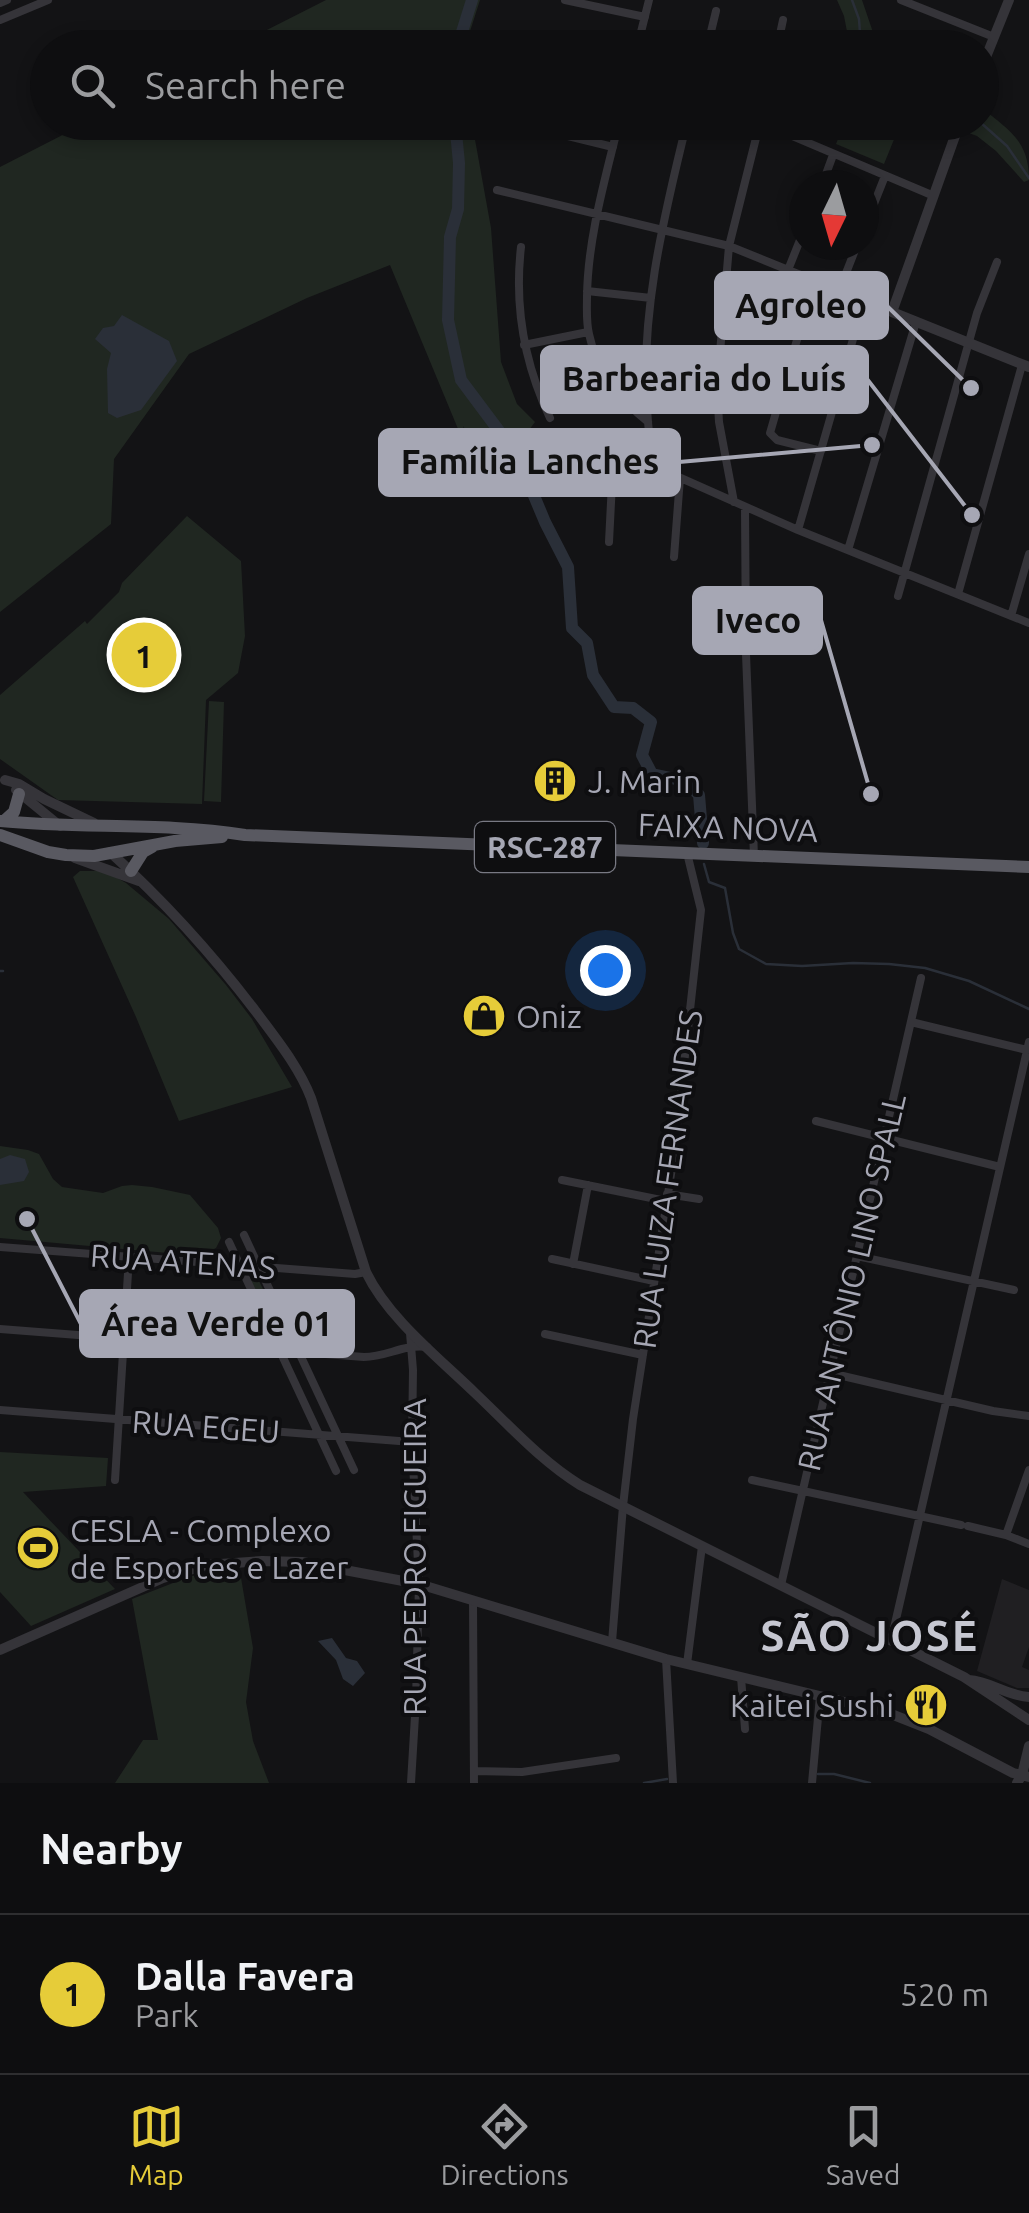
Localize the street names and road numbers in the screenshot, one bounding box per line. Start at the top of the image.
street label: FAIXA NOVA [637,806,819,848]
road number: RSC-287 [475,822,615,872]
street label: RUA LUIZA FERNANDES [625,1007,709,1351]
street label: RUA ANTÔNIO LINO SPALL [790,1090,912,1474]
street label: RUA ATENAS [89,1237,277,1285]
street label: RUA PEDRO FIGUEIRA [396,1398,432,1716]
street label: RUA EGEU [131,1403,281,1449]

